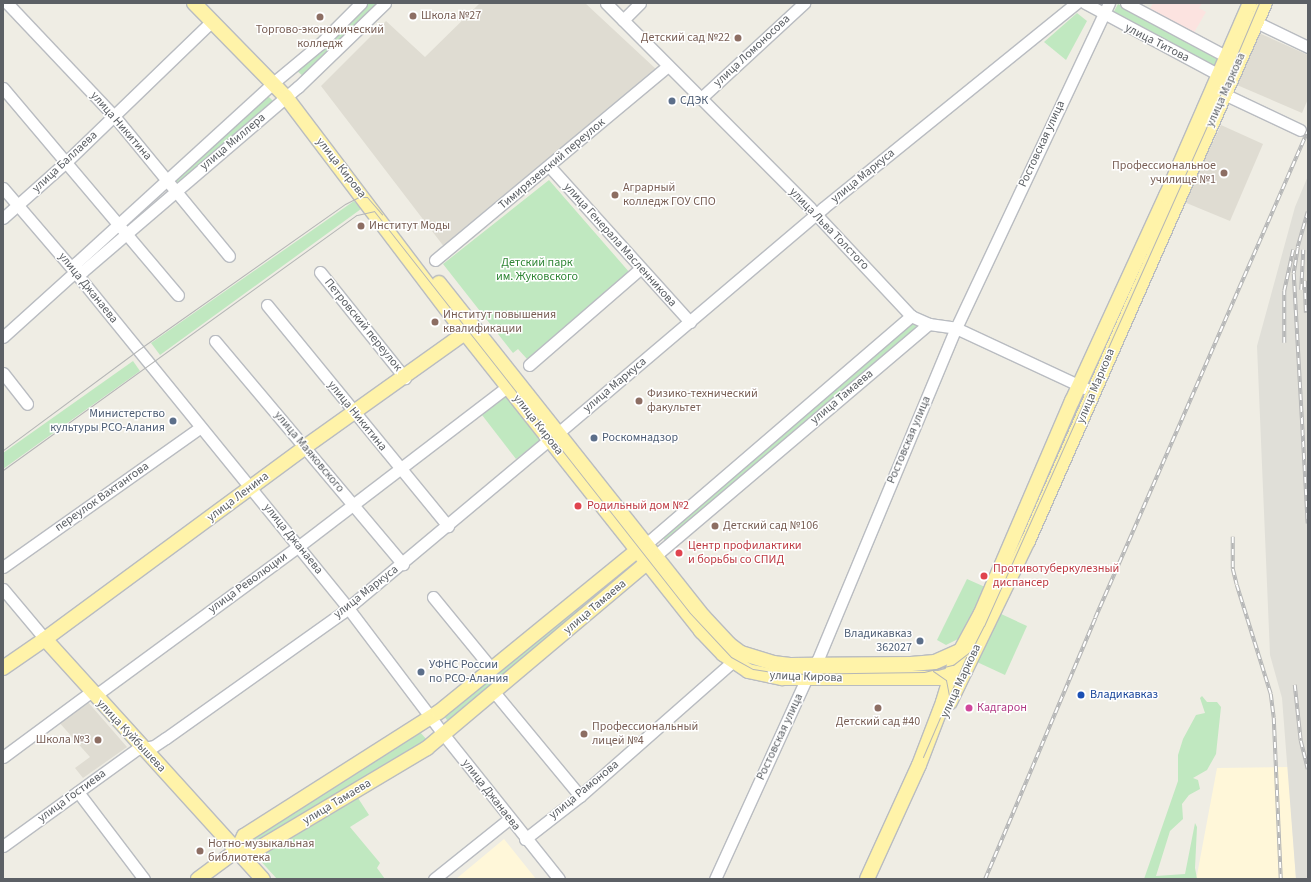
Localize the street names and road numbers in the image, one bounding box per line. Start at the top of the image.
street label: улица Ломоносова [711,12,793,90]
street label: улица Титова [1122,21,1192,65]
street label: улица Маркова [1203,51,1249,129]
street label: улица Никитина [87,89,155,163]
street label: Ростовская улица [1016,98,1068,190]
street label: улица Миллера [198,111,268,173]
street label: Тимирязевский переулок [496,115,608,213]
street label: улица Баллаева [29,128,101,196]
street label: улица Кирова [313,135,369,201]
street label: улица Маркуса [828,146,898,206]
street label: улица Генерала Масленникова [560,180,680,310]
street label: улица Льва Толстого [786,185,872,273]
street label: улица Джанаева [55,250,121,326]
street label: Петровский переулок [321,276,405,374]
street label: улица Маркова [1074,347,1118,425]
street label: улица Маркуса [580,354,650,416]
street label: улица Тамаева [808,367,876,427]
street label: улица Никитина [324,378,390,454]
street label: улица Кирова [510,392,566,458]
street label: Ростовская улица [884,394,934,486]
street label: улица Маяковского [271,408,347,496]
street label: переулок Вахтангова [52,459,152,535]
street label: улица Ленина [204,469,272,525]
street label: улица Джанаева [260,501,326,577]
street label: улица Революции [206,549,290,617]
street label: улица Маркуса [331,562,401,622]
street label: улица Тамаева [561,577,629,637]
street label: улица Маркова [938,642,984,720]
street label: улица Кирова [769,669,843,685]
street label: Ростовская улица [754,691,806,783]
street label: улица Куйбышева [93,696,169,776]
street label: улица Джанаева [459,756,523,834]
street label: улица Рамонова [546,757,622,823]
street label: улица Гостиева [35,766,109,826]
street label: улица Тамаева [300,776,374,828]

